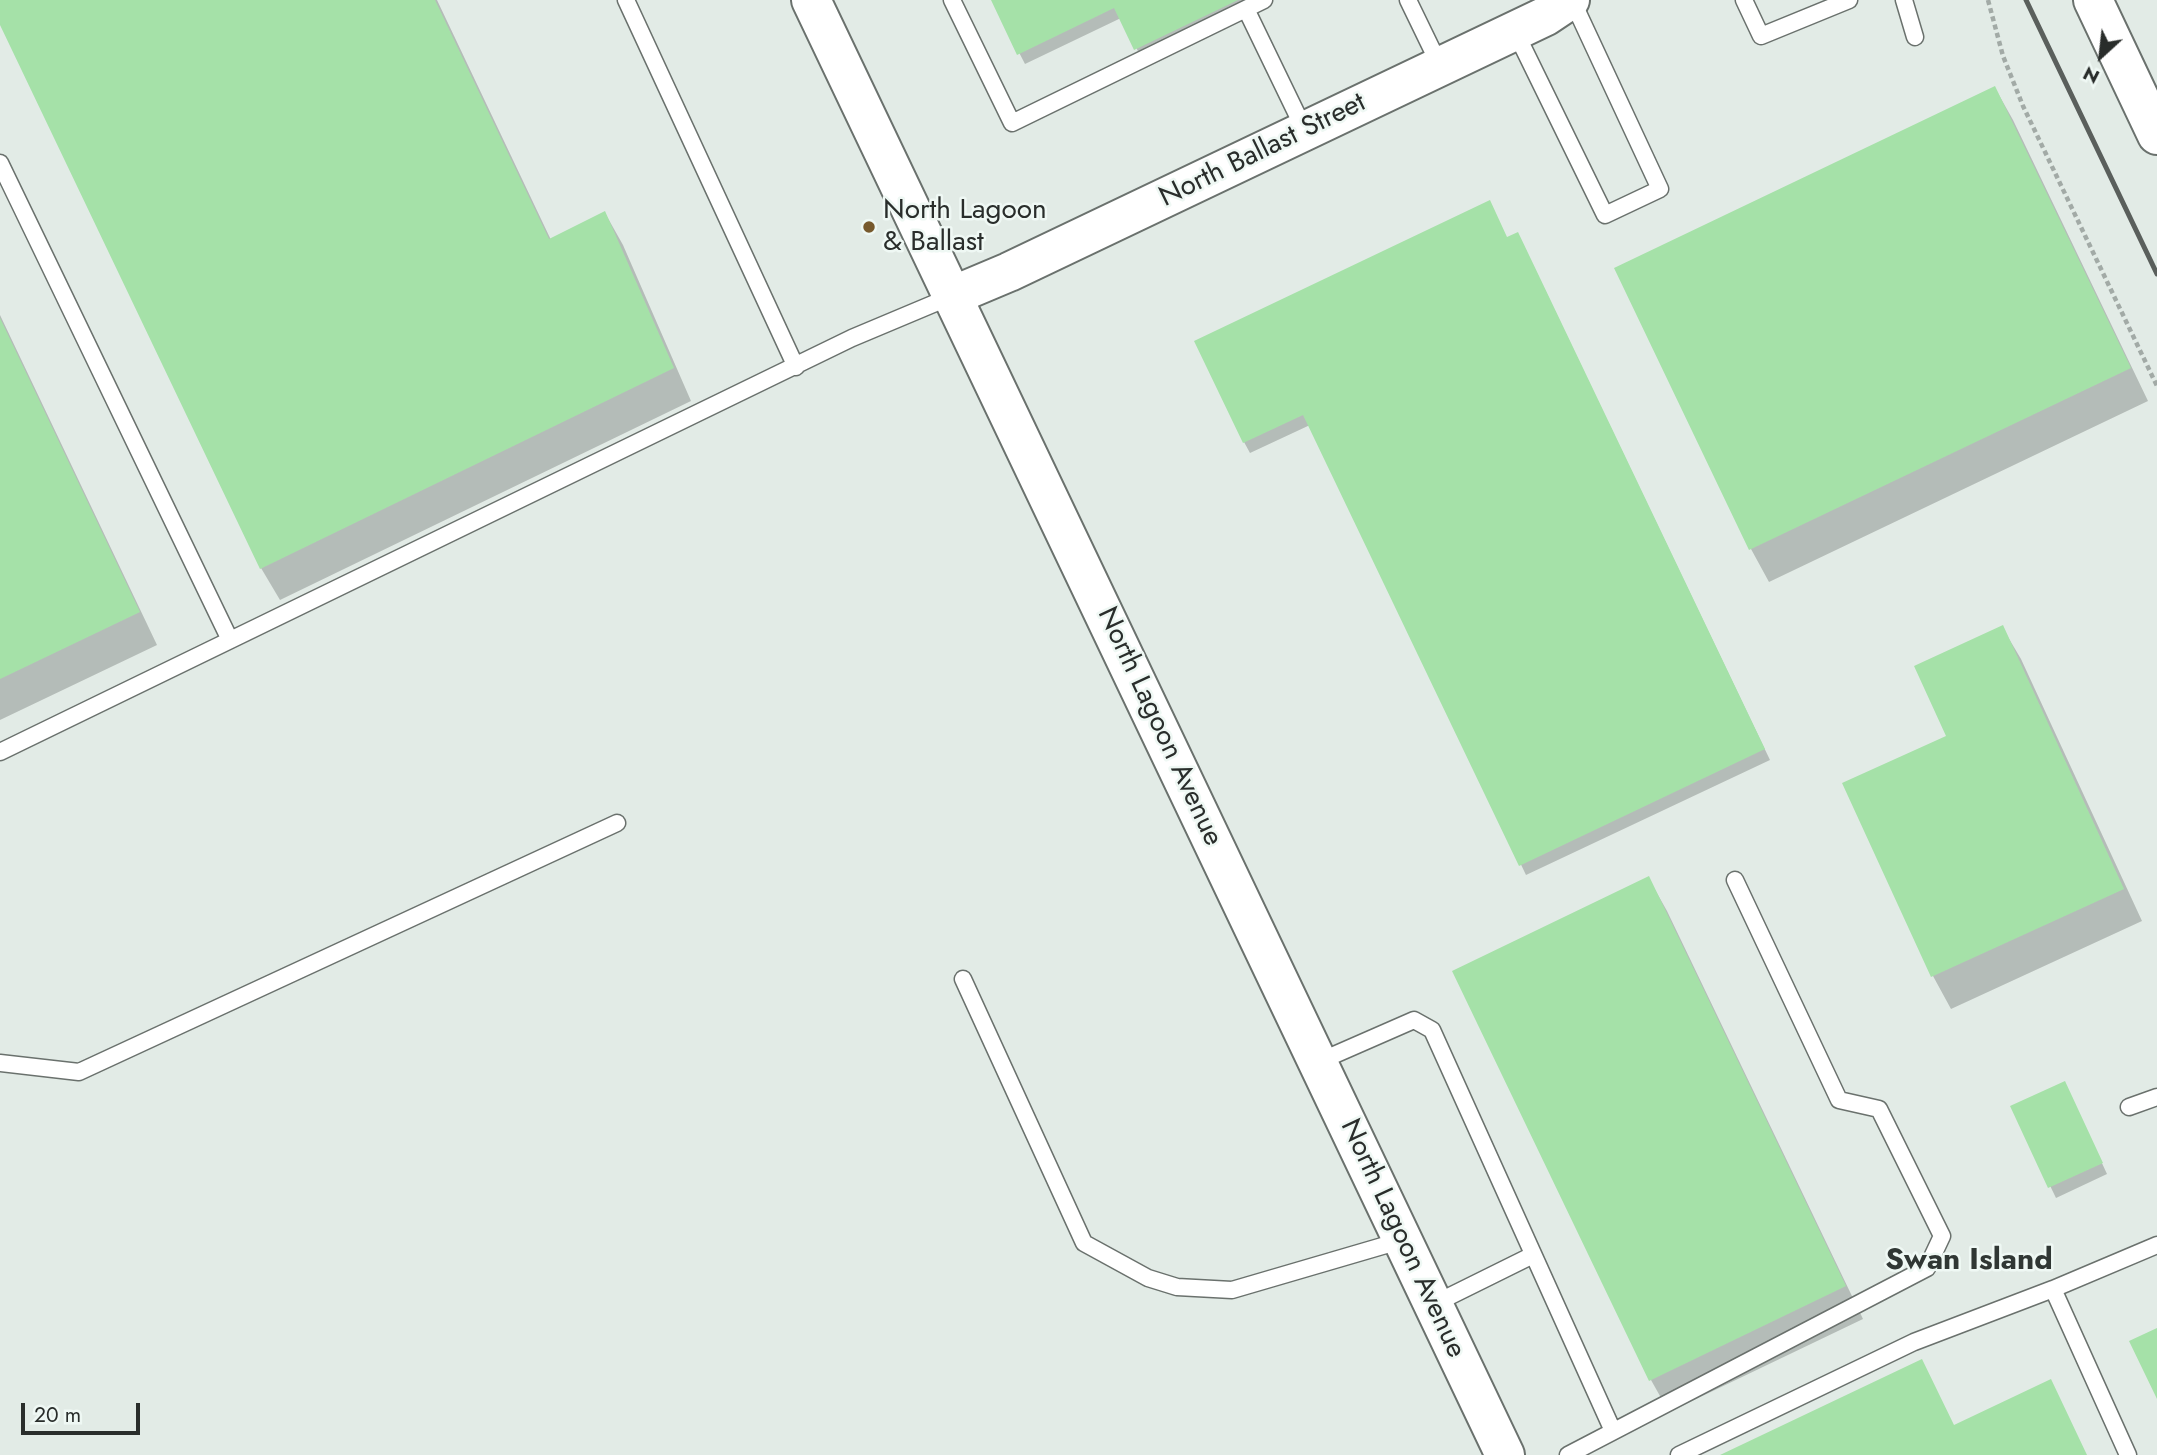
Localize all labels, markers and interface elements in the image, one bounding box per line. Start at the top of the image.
north arrow [2066,21,2136,91]
text: N [2078,60,2104,91]
street label: North Ballast Street [1154,87,1372,215]
place label: North Lagoon & Ballast [883,194,1047,260]
marker: North Lagoon & Ballast [861,219,877,235]
street label: North Lagoon Avenue [1089,602,1229,852]
street label: North Lagoon Avenue [1332,1114,1472,1364]
district label: Swan Island [1885,1244,2053,1280]
scale bar [24,1388,144,1432]
text: 20 m [34,1400,81,1430]

